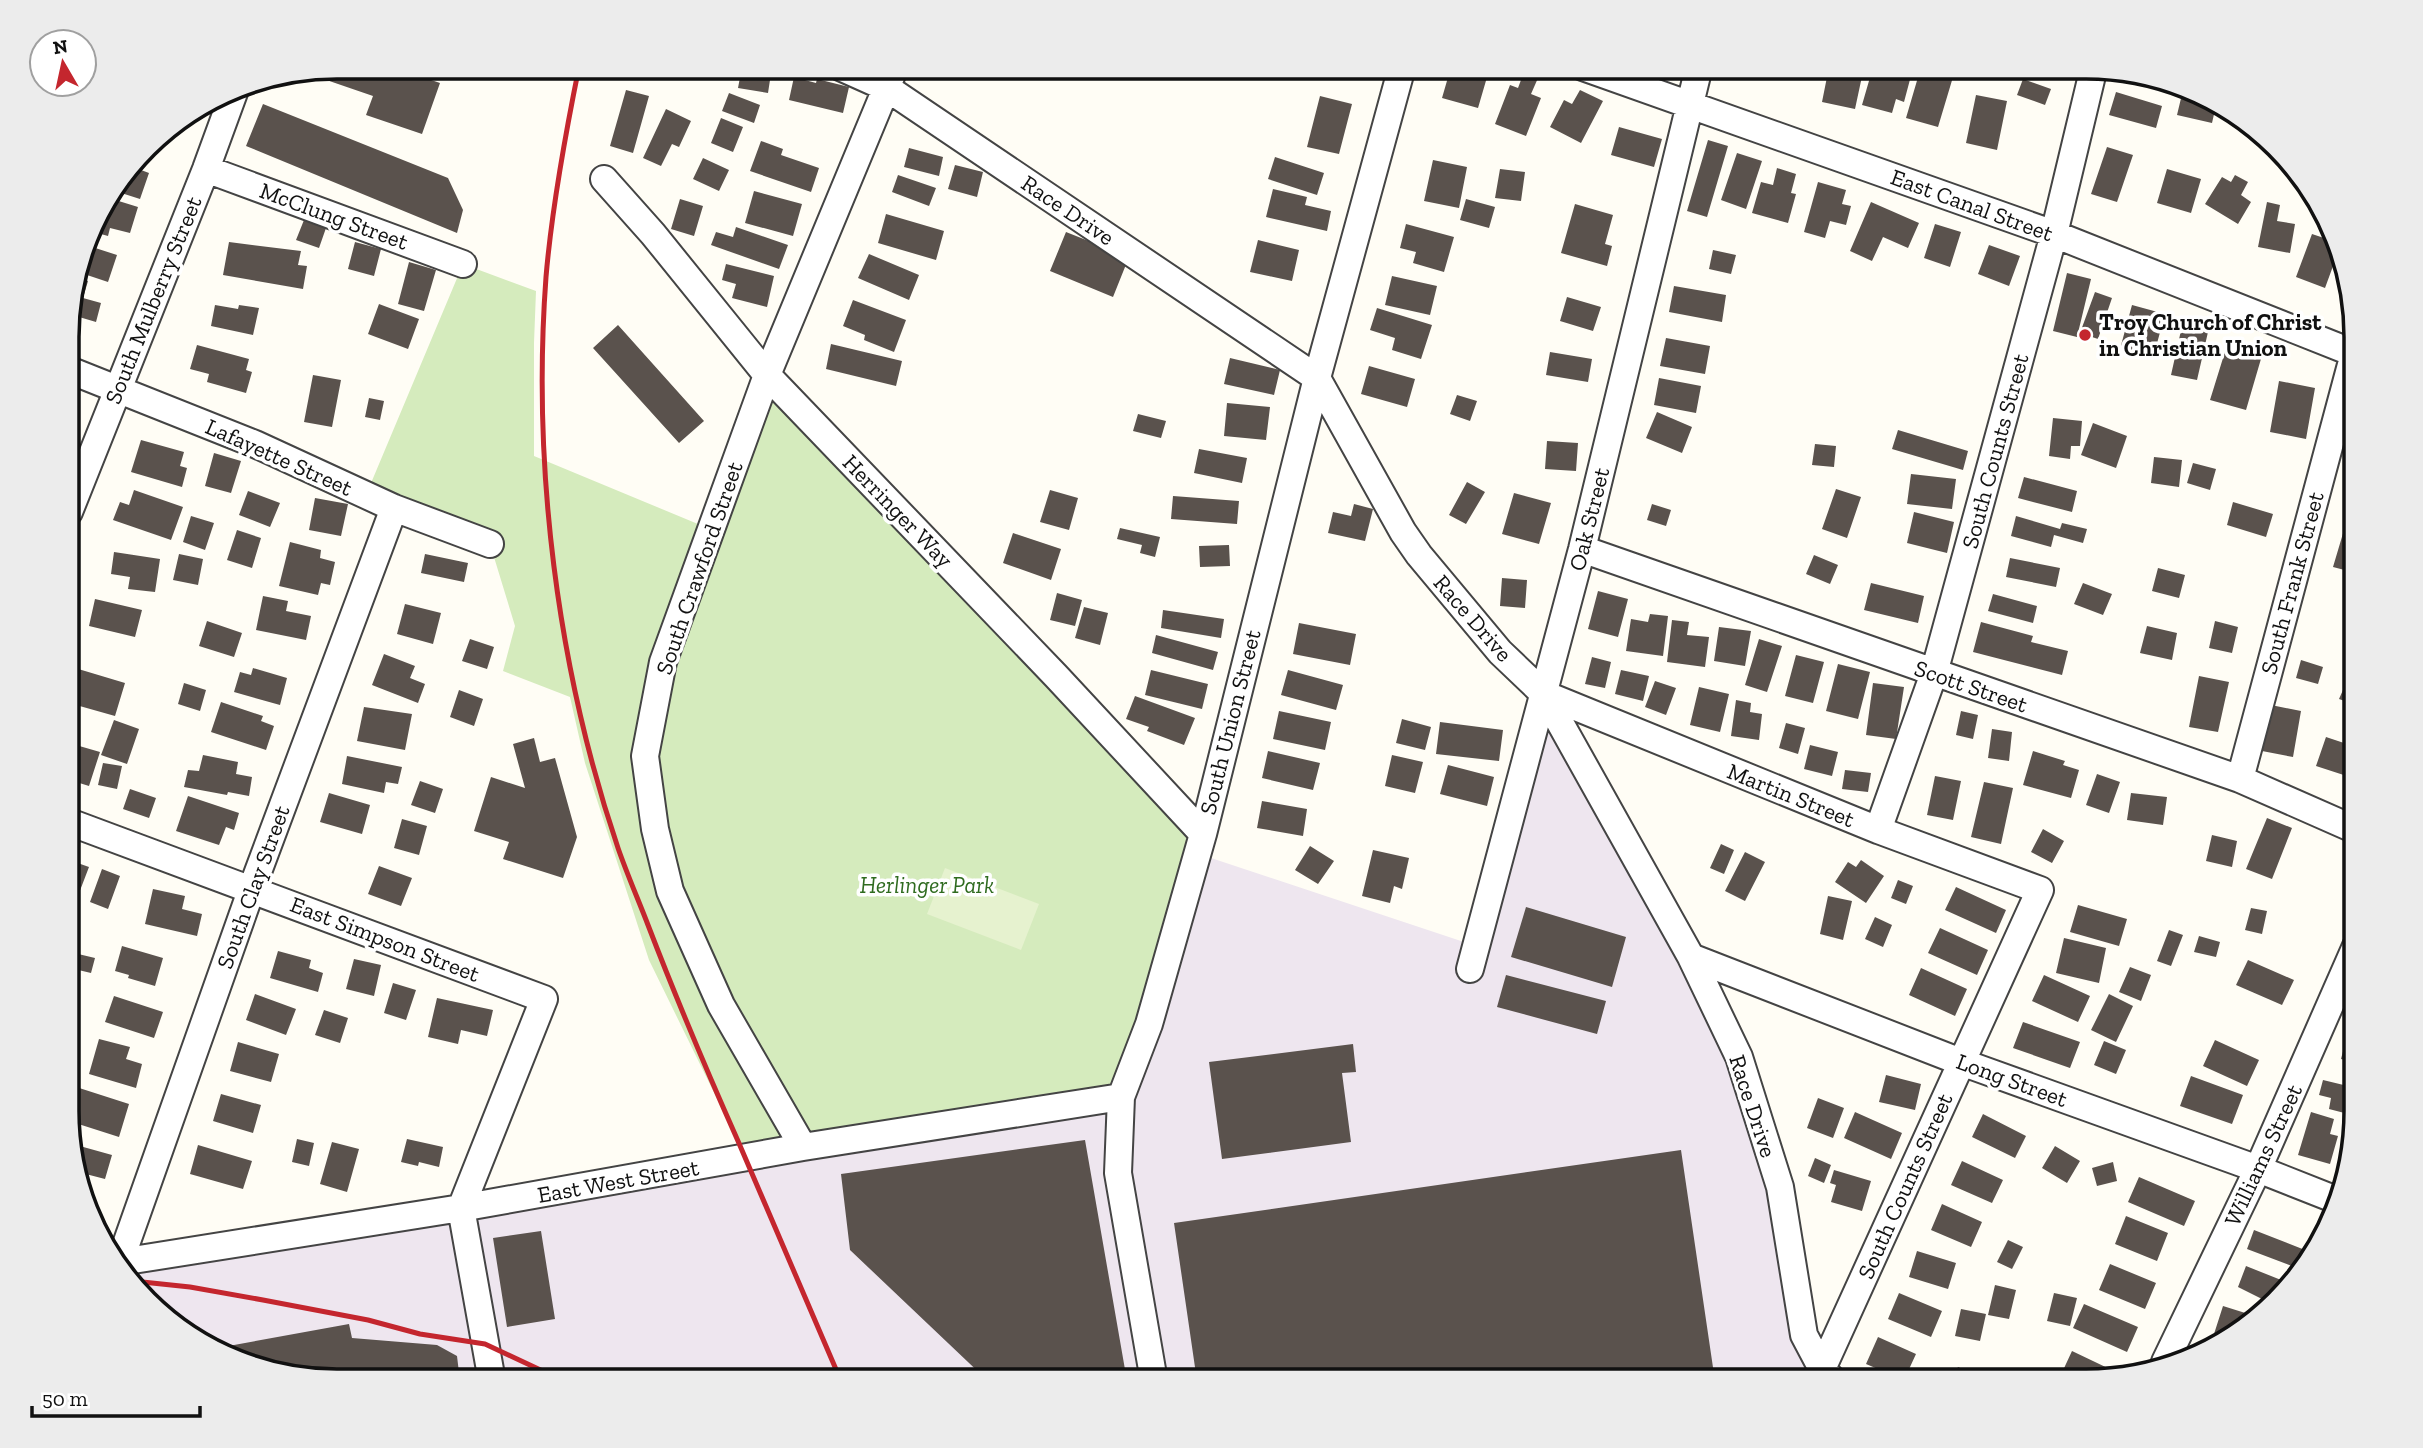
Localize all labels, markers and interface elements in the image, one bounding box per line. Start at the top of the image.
north arrow [28,28,98,98]
text: N [51,34,69,59]
street label: East Canal Street [1887,163,2057,247]
street label: Race Drive [1016,169,1120,251]
street label: McClung Street [256,176,412,256]
street label: South Mulberry Street [99,192,208,408]
place label: Troy Church of Christ in Christian Union [2099,308,2322,362]
marker: Troy Church of Christ in Christian Union [2077,327,2093,343]
street label: South Counts Street [1956,350,2035,551]
street label: Lafayette Street [201,412,357,502]
street label: Herringer Way [837,449,959,574]
street label: South Crawford Street [649,457,749,678]
street label: Oak Street [1563,464,1615,574]
street label: South Frank Street [2254,488,2330,677]
street label: Race Drive [1428,569,1518,667]
street label: South Union Street [1193,626,1267,817]
street label: Scott Street [1911,654,2032,719]
street label: Martin Street [1723,757,1859,833]
street label: South Clay Street [210,801,296,973]
park label: Herlinger Park [860,871,994,899]
street label: East Simpson Street [286,890,484,988]
street label: Long Street [1953,1047,2072,1113]
street label: Race Drive [1723,1051,1783,1161]
street label: Williams Street [2218,1079,2308,1230]
street label: South Counts Street [1851,1088,1959,1283]
street label: East West Street [535,1153,701,1209]
scale bar [32,1374,200,1418]
text: 50 m [42,1386,88,1411]

